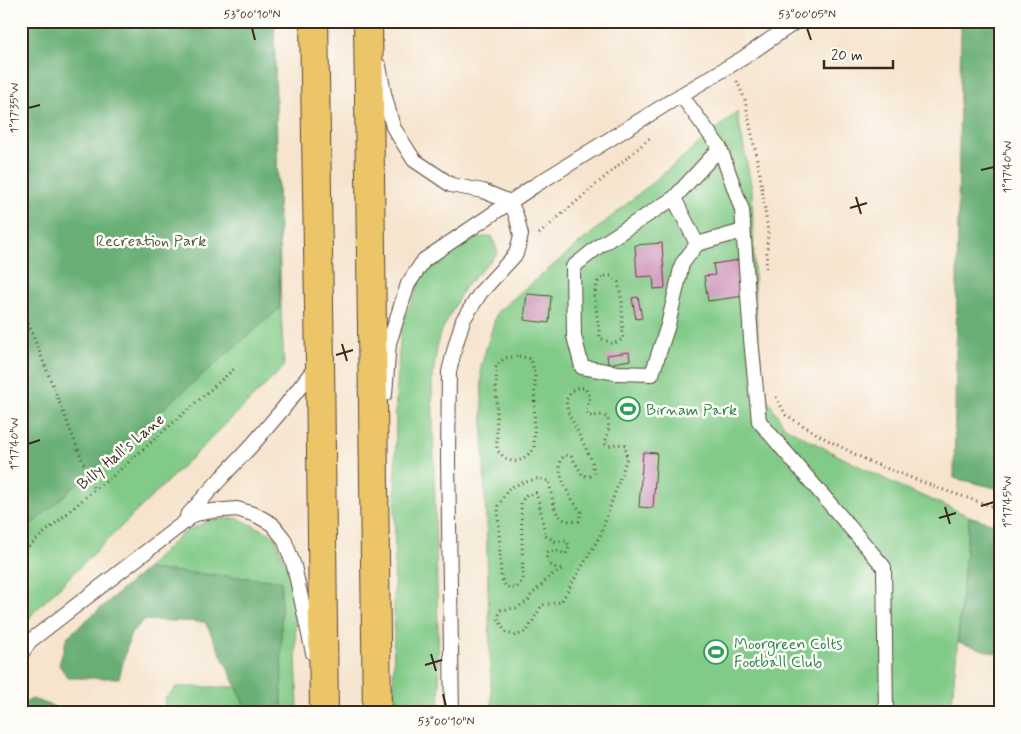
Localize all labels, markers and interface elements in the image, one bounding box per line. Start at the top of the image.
text: 53°00'10"N [223,7,281,23]
text: 53°00'05"N [778,7,836,23]
scale bar [824,38,892,70]
text: 20 m [831,46,863,66]
text: 1°17'35"W [7,83,23,133]
text: 1°17'40"W [1000,141,1016,193]
park label: Recreation Park [96,231,206,252]
sports icon: Birnam Park [615,396,641,422]
place label: Birnam Park [646,400,737,421]
street label: Billy Hall's Lane [73,409,169,495]
text: 1°17'40"W [7,418,23,470]
text: 1°17'45"W [1000,476,1016,528]
place label: Moorgreen Colts Football Club [734,634,843,673]
sports icon: Moorgreen Colts Football Club [703,639,729,665]
text: 53°00'10"N [417,714,475,730]

